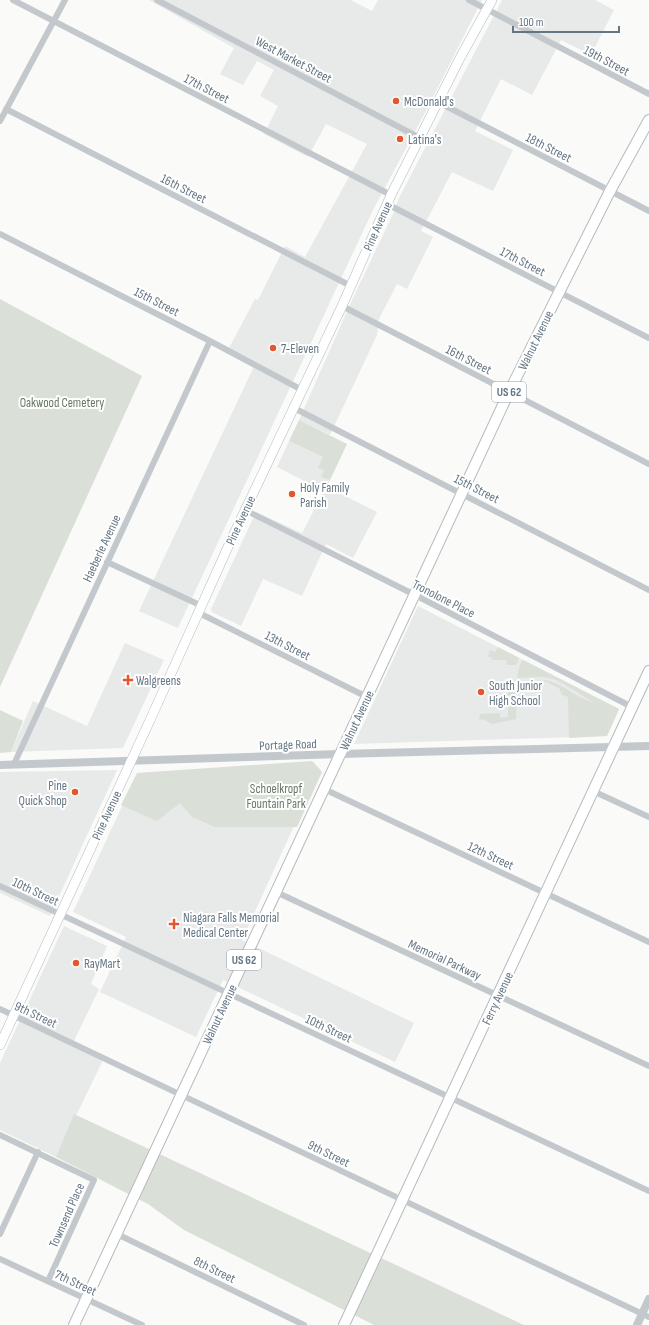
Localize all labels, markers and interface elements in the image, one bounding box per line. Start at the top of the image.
scale bar [513,8,619,34]
text: 100 m [519,15,544,30]
street label: West Market Street [253,33,334,87]
street label: 19th Street [581,42,632,80]
street label: 17th Street [181,71,232,107]
place label: McDonald's [404,94,454,110]
marker: McDonald's [391,96,401,106]
street label: 18th Street [523,130,574,166]
place label: Latina's [408,132,442,148]
marker: Latina's [395,134,405,144]
street label: 16th Street [158,171,209,207]
street label: Pine Avenue [360,199,396,254]
street label: 17th Street [497,244,548,280]
street label: 15th Street [131,284,182,320]
street label: Walnut Avenue [515,308,557,373]
place label: 7-Eleven [281,341,319,357]
street label: 16th Street [443,342,494,378]
marker: 7-Eleven [268,343,278,353]
road number: US 62 [492,382,526,402]
park label: Oakwood Cemetery [20,395,104,411]
street label: 15th Street [451,471,502,507]
place label: Holy Family Parish [300,480,349,511]
marker: Holy Family Parish [287,489,297,499]
street label: Pine Avenue [223,493,259,548]
street label: Haeberle Avenue [79,512,125,585]
street label: Tronolone Place [410,576,478,621]
street label: 13th Street [262,628,313,664]
place label: Walgreens [136,673,181,689]
marker: Walgreens [123,675,133,685]
place label: South Junior High School [489,678,542,709]
marker: South Junior High School [476,687,486,697]
street label: Walnut Avenue [336,688,378,753]
street label: Portage Road [259,736,317,754]
place label: Pine Quick Shop [19,778,67,809]
park label: Schoelkropf Fountain Park [246,781,306,812]
marker: Pine Quick Shop [70,787,80,797]
street label: Pine Avenue [89,788,125,843]
street label: 12th Street [465,838,516,874]
street label: 10th Street [10,874,61,910]
place label: Niagara Falls Memorial Medical Center [183,910,279,941]
marker: Niagara Falls Memorial Medical Center [168,918,180,930]
street label: Memorial Parkway [406,936,484,984]
road number: US 62 [227,950,261,970]
place label: RayMart [84,956,120,972]
marker: RayMart [71,958,81,968]
street label: Ferry Avenue [479,969,517,1027]
street label: Walnut Avenue [199,982,241,1047]
street label: 9th Street [12,998,59,1032]
street label: 10th Street [303,1011,354,1047]
street label: 9th Street [305,1137,352,1171]
street label: Townsend Place [46,1181,88,1250]
street label: 8th Street [191,1253,238,1287]
street label: 7th Street [52,1266,99,1300]

